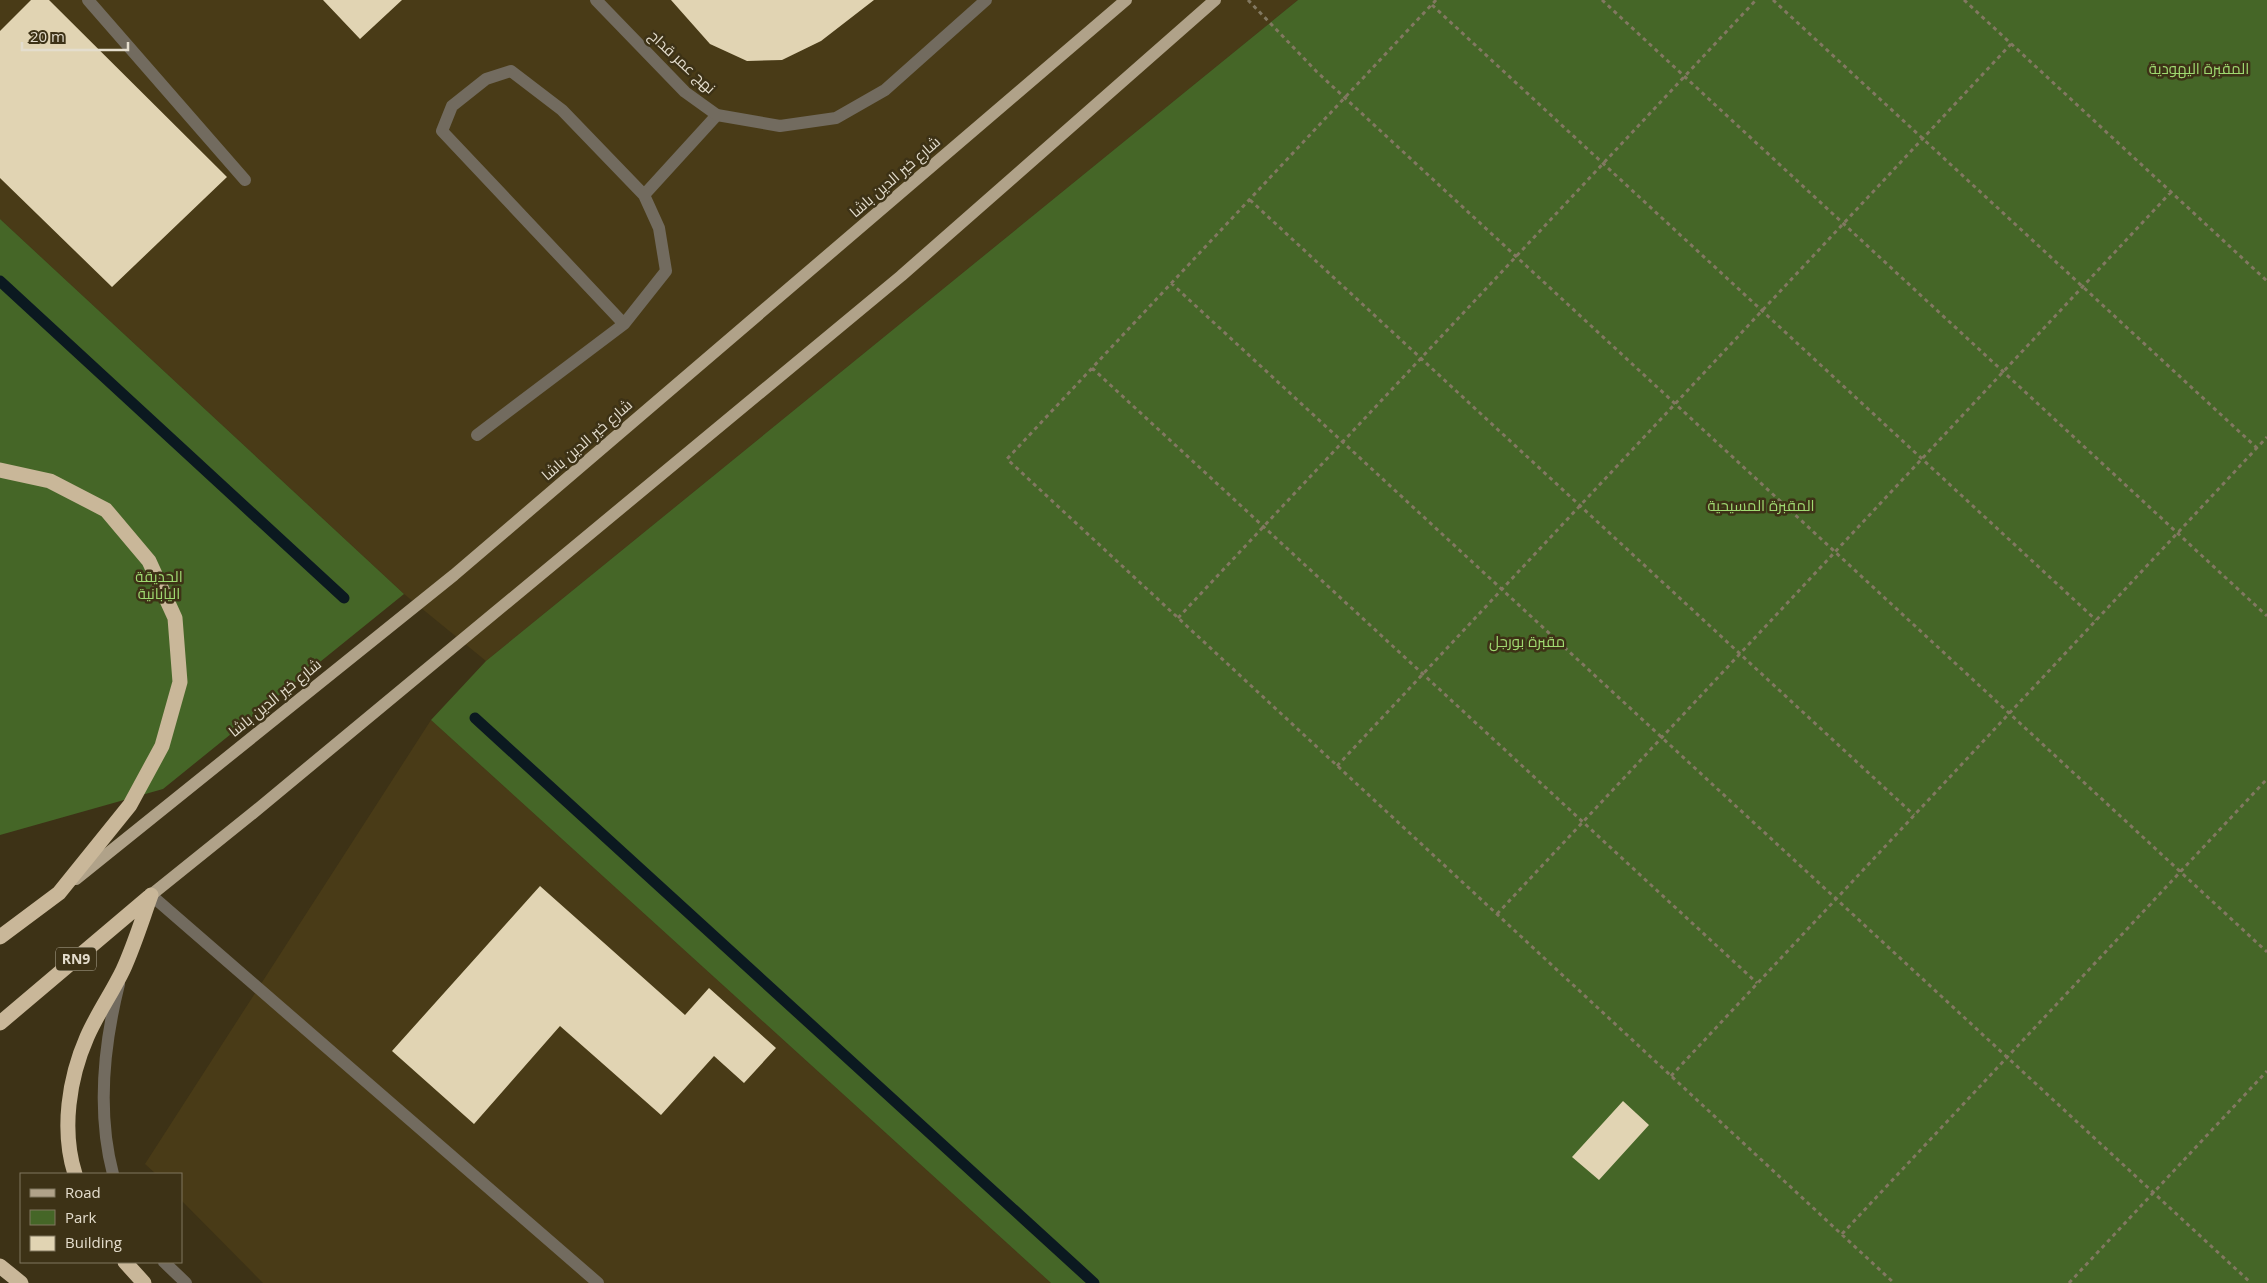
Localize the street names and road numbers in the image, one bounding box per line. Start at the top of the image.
street label: نهج عمر قداح [644,25,720,99]
street label: شارع خير الدين باشا [845,131,945,223]
street label: شارع خير الدين باشا [537,394,637,486]
street label: شارع خير الدين باشا [224,654,326,742]
road number: RN9 [56,948,96,971]

